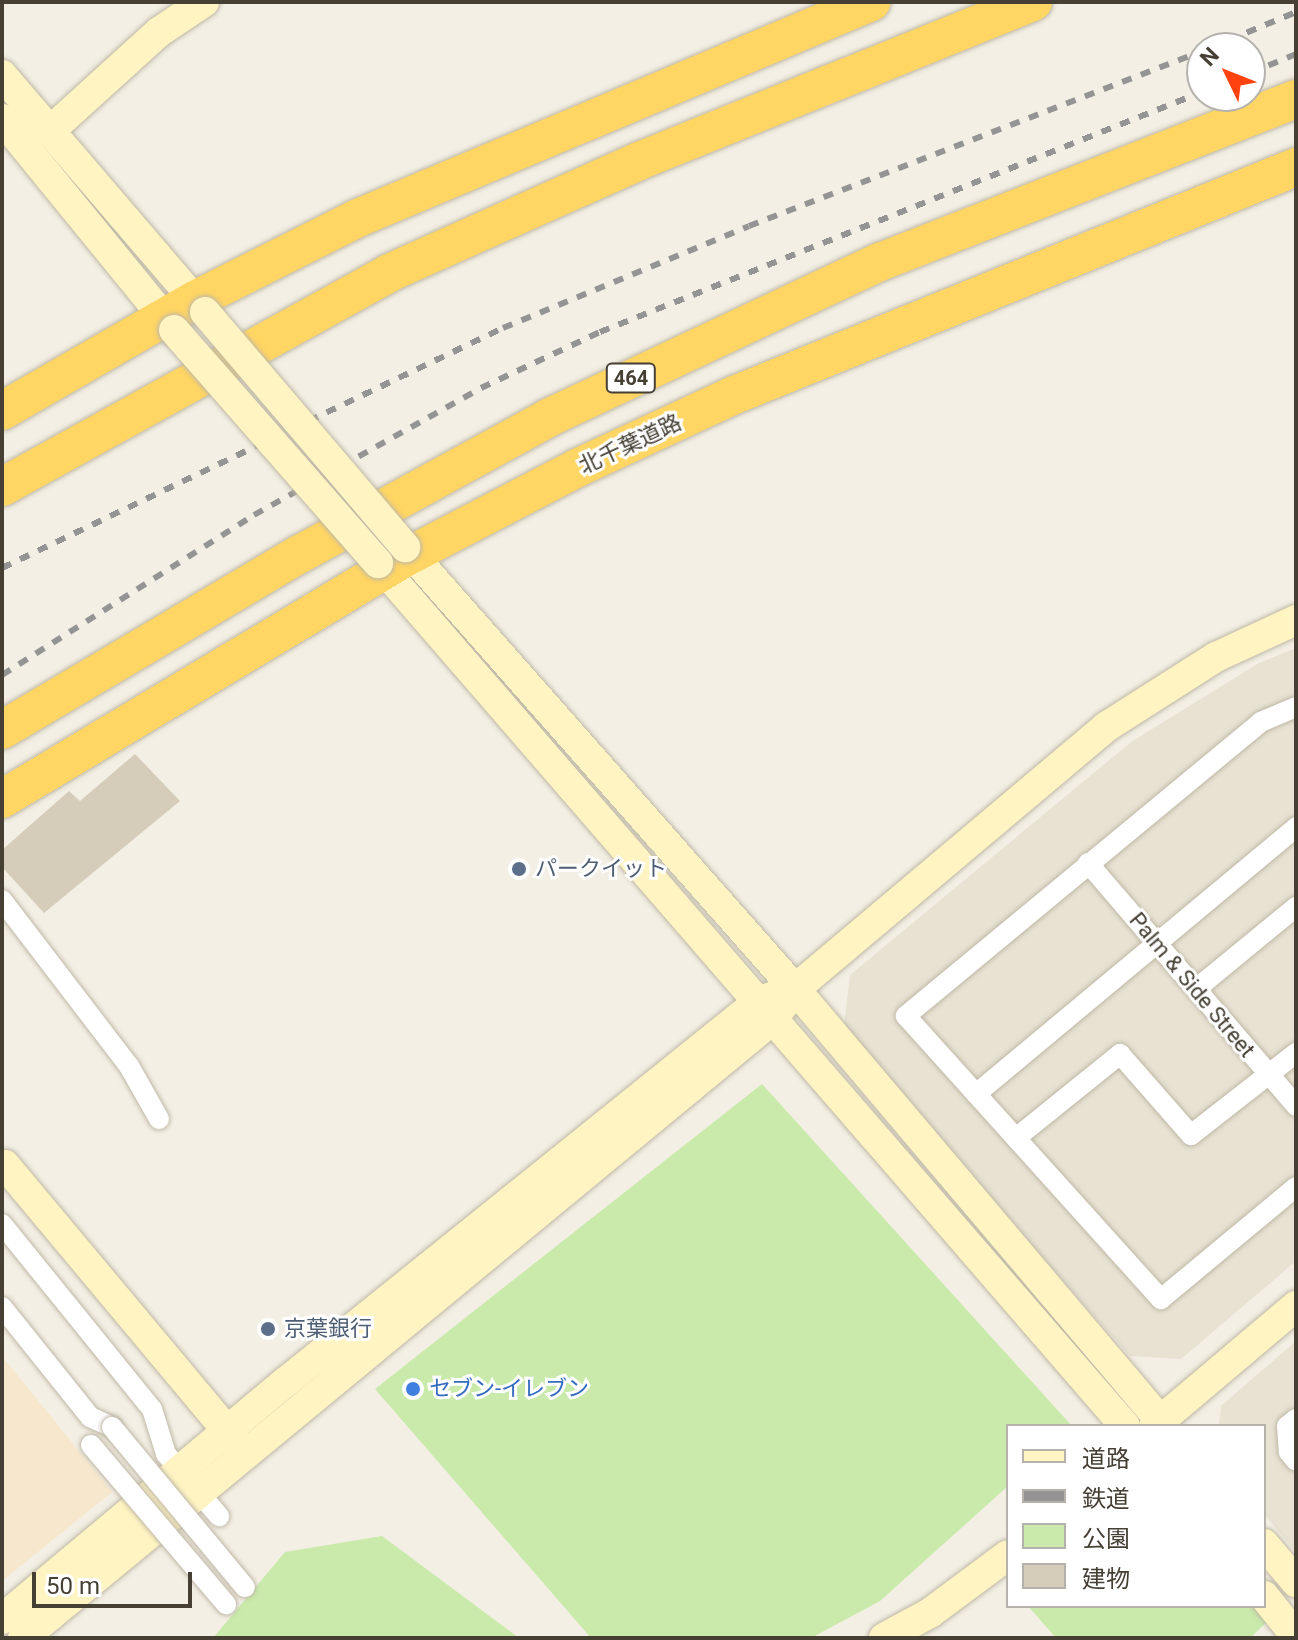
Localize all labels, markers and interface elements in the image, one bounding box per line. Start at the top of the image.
north arrow [1186,32,1266,112]
text: N [1195,42,1224,71]
road number: 464 [605,362,657,394]
street label: 北千葉道路 [575,409,685,479]
place label: パークイット [535,856,667,882]
marker: パークイット [510,860,528,878]
street label: Palm & Side Street [1124,907,1260,1063]
place label: 京葉銀行 [284,1316,372,1342]
marker: 京葉銀行 [259,1320,277,1338]
place label: セブン-イレブン [429,1376,589,1402]
marker: セブン-イレブン [404,1380,422,1398]
legend [1006,1424,1266,1608]
text: 道路 [1082,1445,1130,1473]
text: 鉄道 [1082,1485,1130,1513]
text: 公園 [1082,1525,1130,1553]
scale bar [36,1556,196,1606]
text: 建物 [1082,1565,1130,1593]
text: 50 m [46,1572,100,1600]

